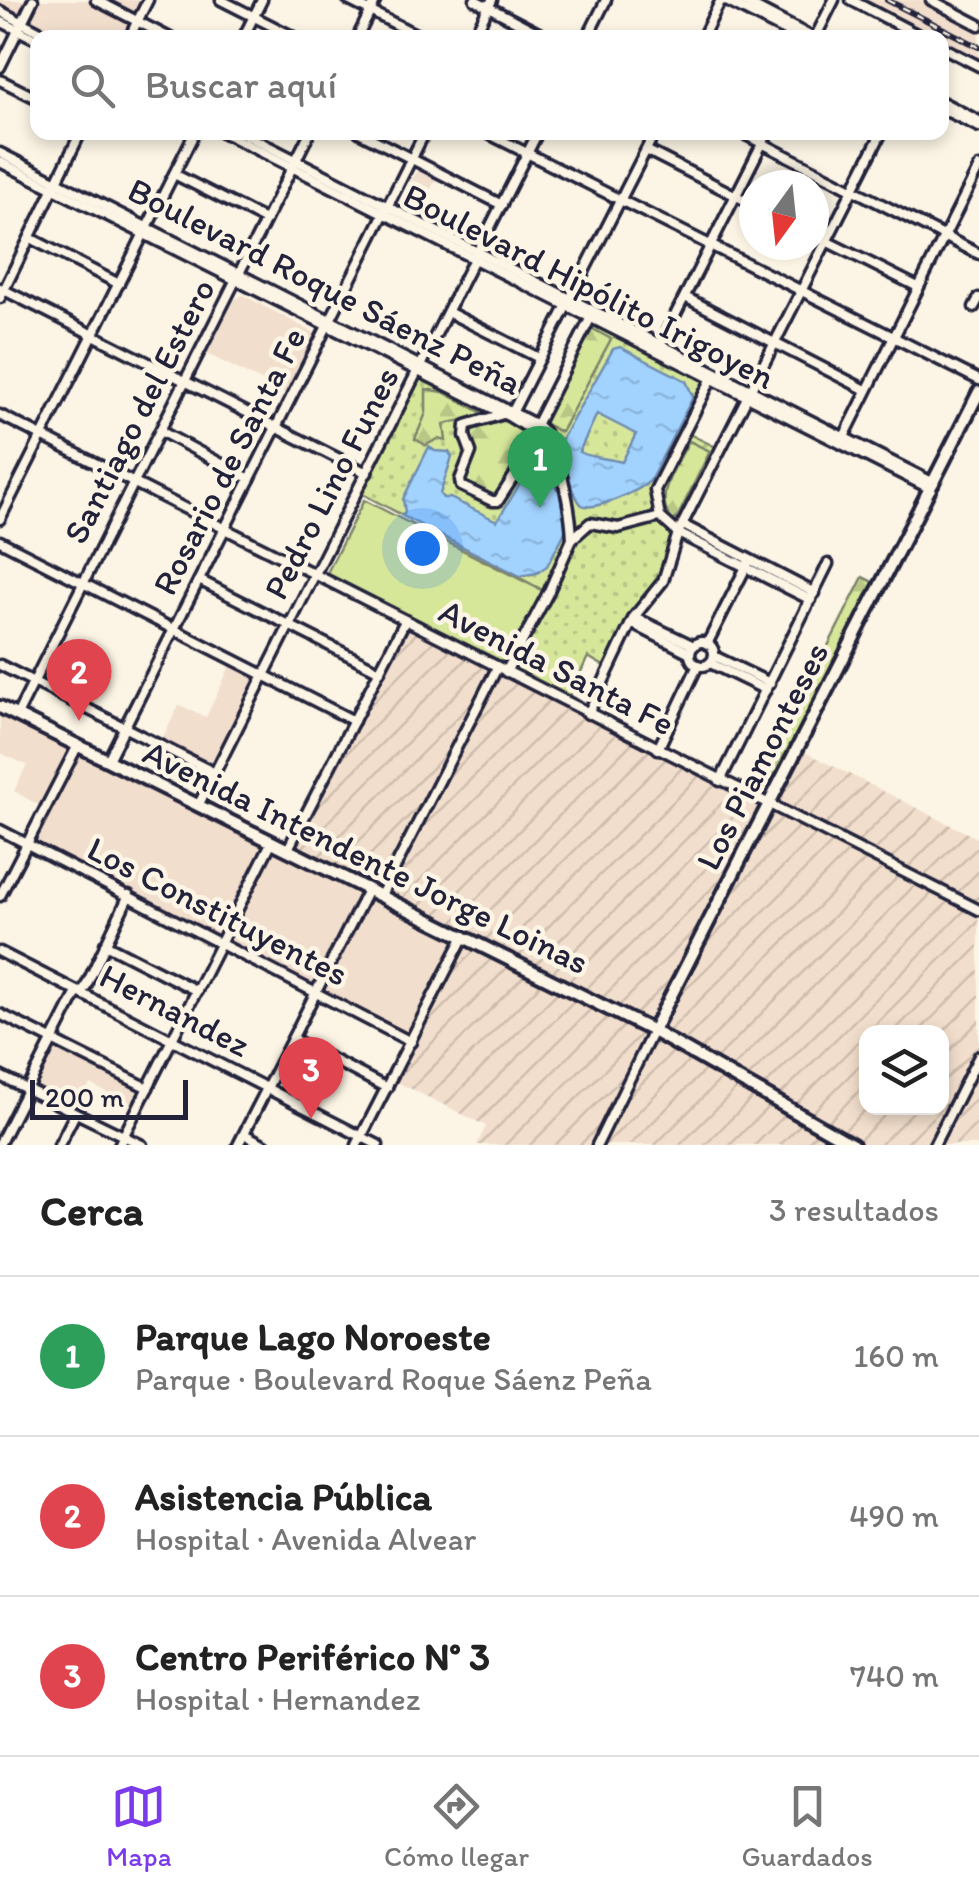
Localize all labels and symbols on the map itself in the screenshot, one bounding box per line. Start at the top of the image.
street label: Boulevard Roque Sáenz Peña [121,168,529,404]
north arrow [739,170,829,260]
street label: Boulevard Hipólito Irigoyen [396,174,782,398]
street label: Santiago del Estero [54,272,224,550]
street label: Rosario de Santa Fe [143,320,315,602]
street label: Pedro Lino Funes [254,360,408,606]
pin: 1 [508,426,572,508]
your location [397,523,448,574]
street label: Avenida Santa Fe [432,590,682,744]
street label: Los Piamonteses [687,635,837,877]
pin: 2 [46,638,112,721]
street label: Avenida Intendente Jorge Loinas [137,731,595,983]
street label: Los Constituyentes [81,827,355,995]
street label: Hernandez [93,954,257,1066]
pin: 3 [278,1036,344,1119]
scale bar [30,1075,188,1120]

